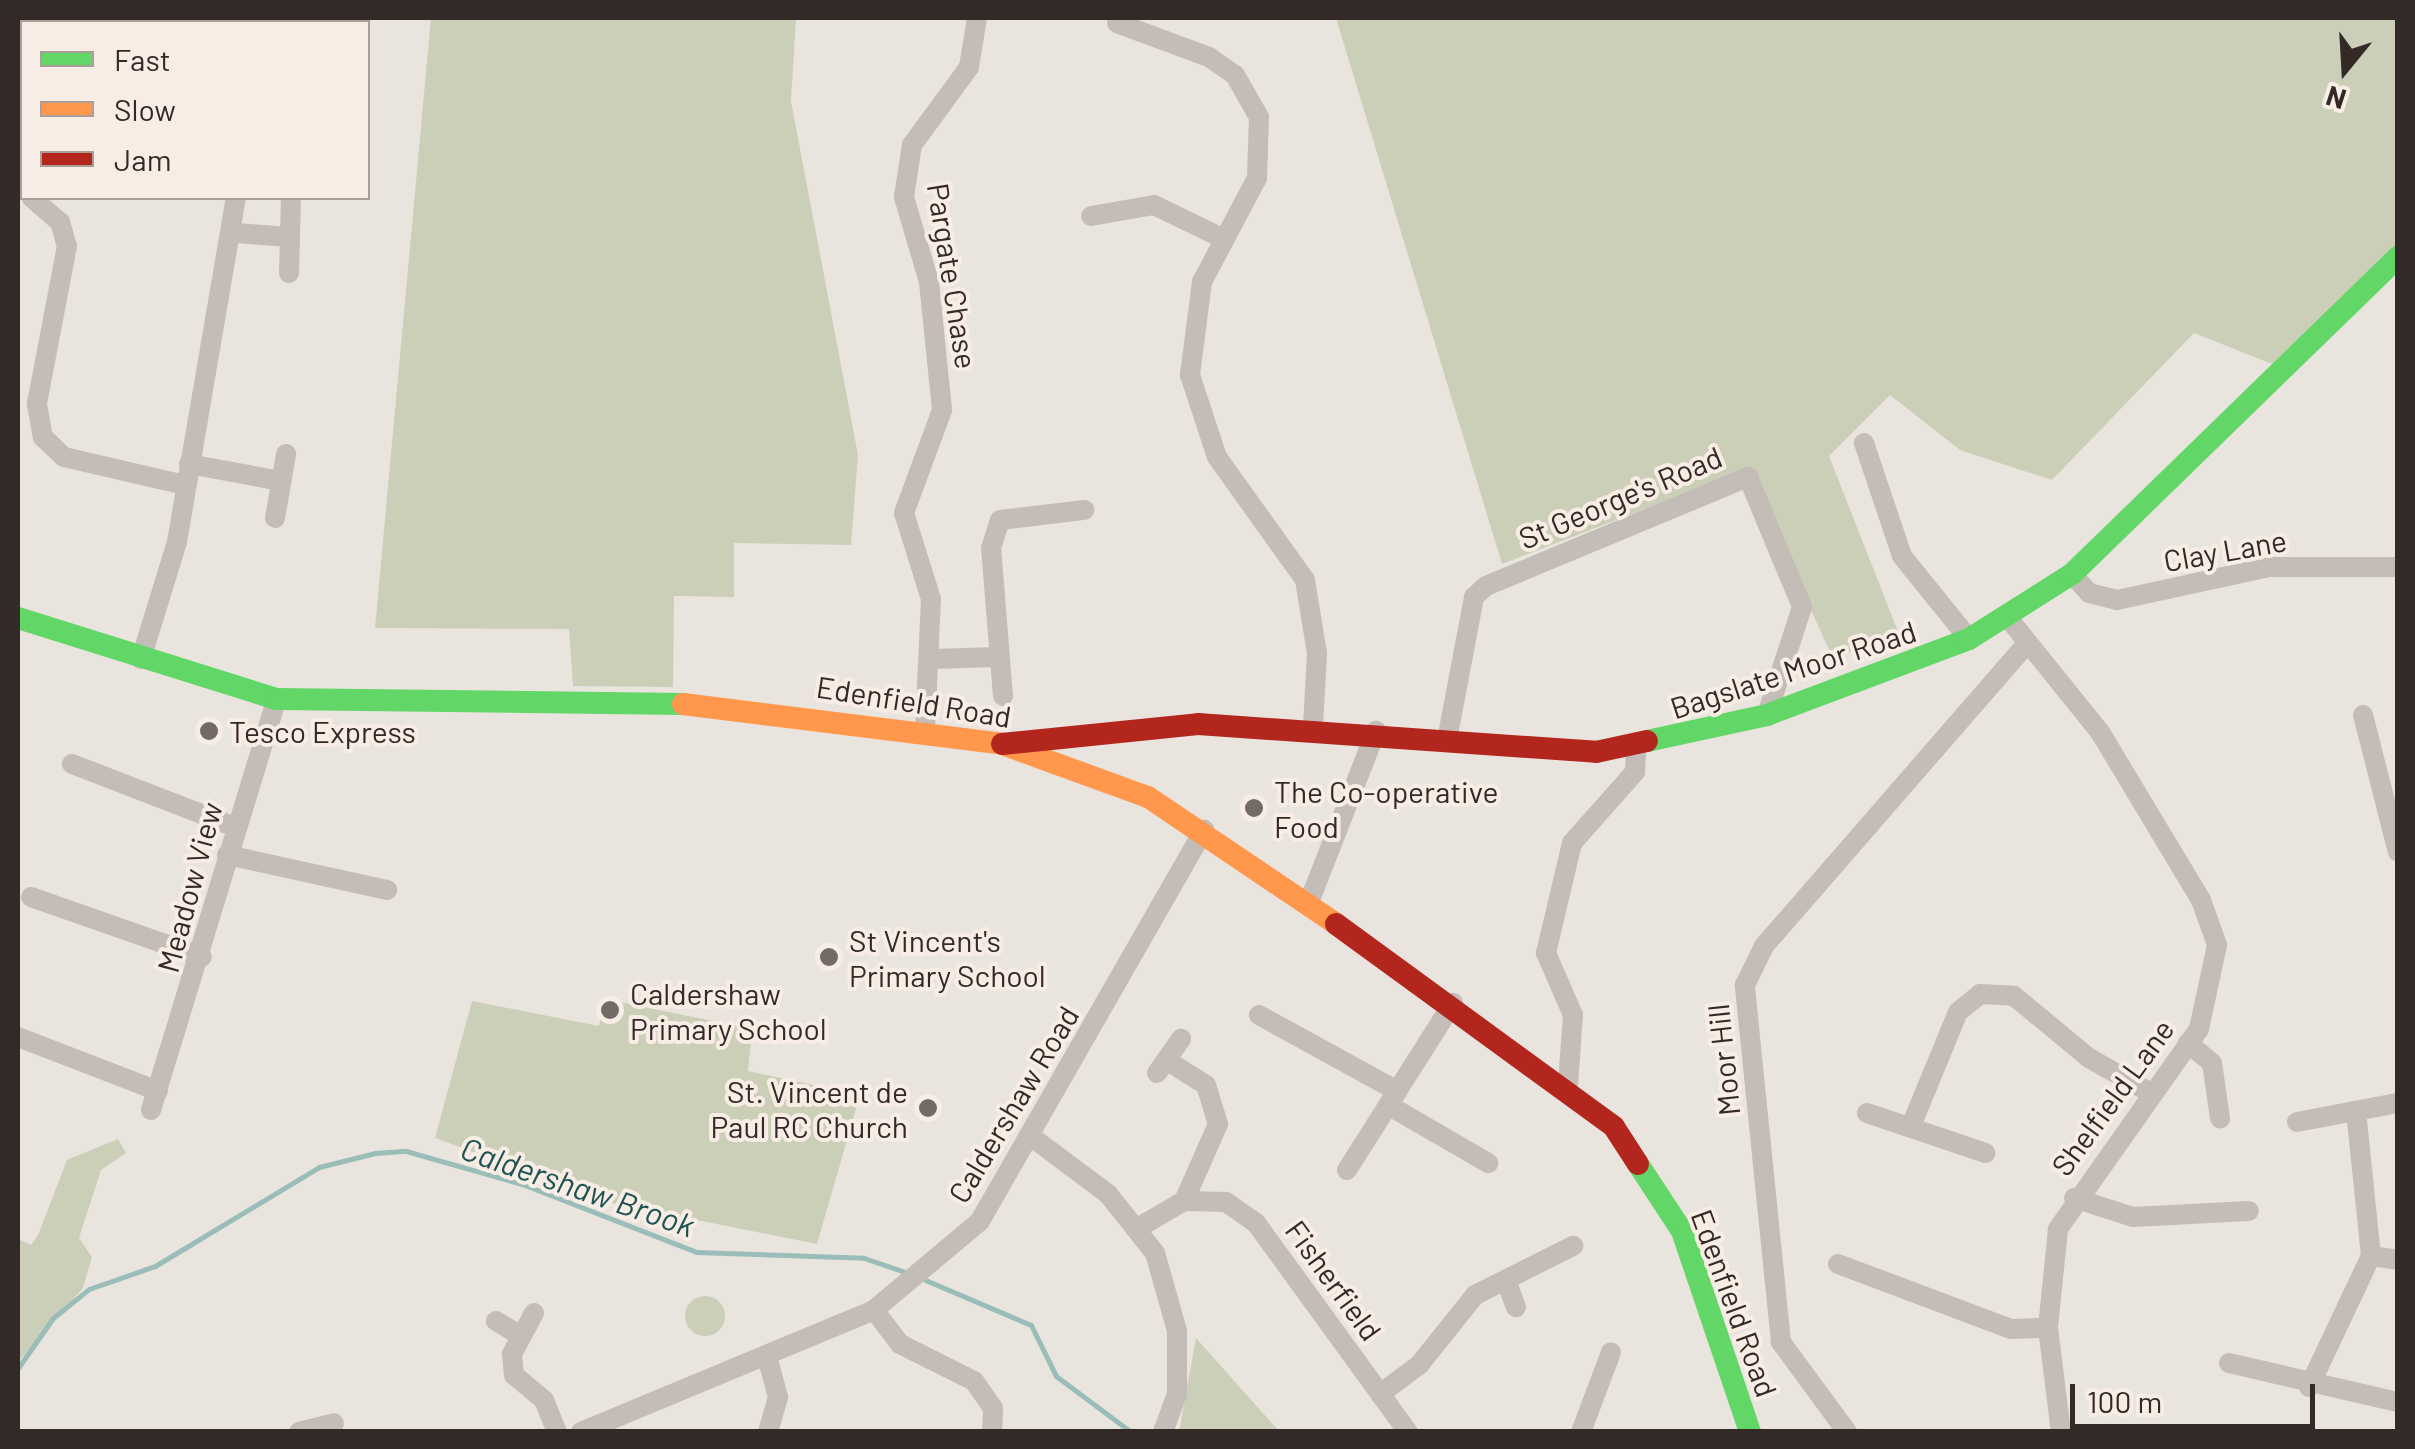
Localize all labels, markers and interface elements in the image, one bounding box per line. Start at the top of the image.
legend [20,20,370,200]
north arrow [2295,20,2395,120]
text: Fast [114,41,171,77]
text: N [2322,79,2350,118]
text: Slow [114,91,176,127]
text: Jam [114,141,171,177]
street label: Pargate Chase [921,181,985,371]
street label: St George's Road [1513,438,1727,556]
street label: Clay Lane [2161,521,2289,579]
street label: Bagslate Moor Road [1666,612,1920,726]
street label: Edenfield Road [814,668,1014,734]
place label: Tesco Express [229,713,416,749]
marker: Tesco Express [198,720,220,742]
place label: The Co-operative Food [1274,773,1498,844]
marker: The Co-operative Food [1243,797,1265,819]
street label: Meadow View [149,798,229,976]
place label: St Vincent's Primary School [849,922,1046,992]
marker: St Vincent's Primary School [818,946,840,968]
place label: Caldershaw Primary School [630,975,827,1046]
marker: Caldershaw Primary School [599,999,621,1021]
street label: Caldershaw Road [940,999,1086,1209]
street label: Moor Hill [1699,1002,1747,1118]
street label: Shelfield Lane [2043,1012,2181,1182]
place label: St. Vincent de Paul RC Church [710,1073,908,1144]
marker: St. Vincent de Paul RC Church [917,1097,939,1119]
water label: Caldershaw Brook [456,1128,700,1244]
street label: Edenfield Road [1684,1204,1786,1402]
street label: Fisherfield [1278,1213,1390,1347]
scale bar [2075,1364,2320,1426]
text: 100 m [2087,1383,2162,1419]

